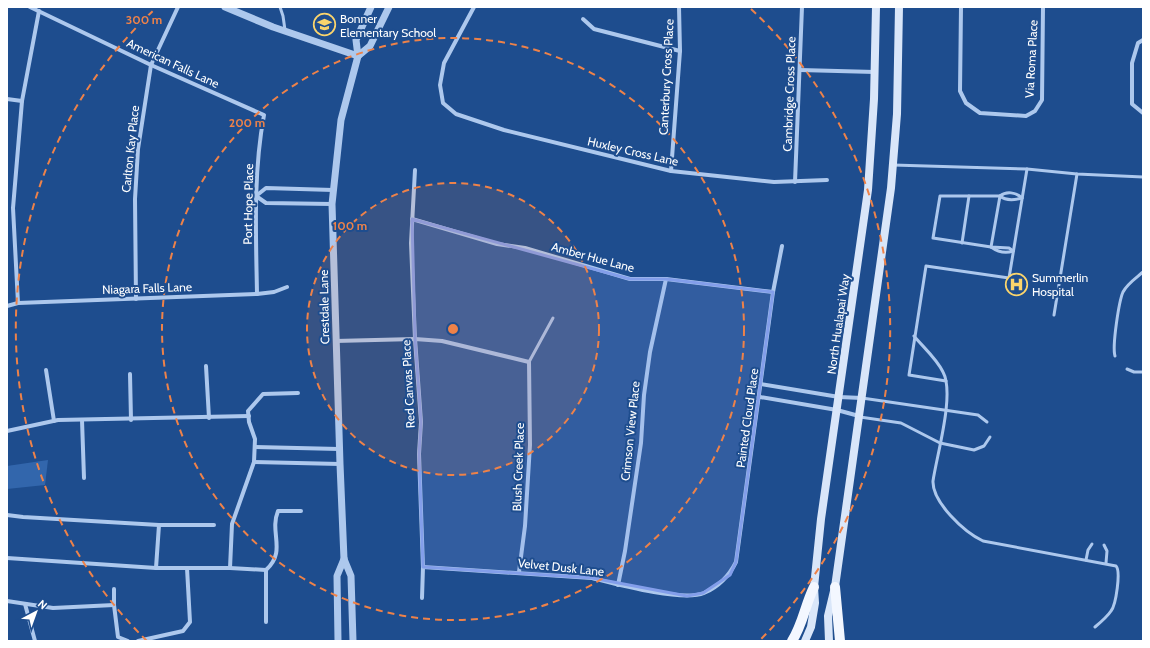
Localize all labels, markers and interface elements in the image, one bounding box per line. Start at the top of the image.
place label: Bonner Elementary School [340,11,436,40]
text: 300 m [126,12,162,27]
school or university icon: Bonner Elementary School [312,12,338,38]
street label: Canterbury Cross Place [655,19,677,135]
street label: Via Roma Place [1021,19,1041,99]
street label: American Falls Lane [124,35,222,91]
street label: Cambridge Cross Place [779,36,799,152]
street label: Carlton Kay Place [118,105,142,193]
text: 200 m [229,115,265,130]
street label: Huxley Cross Lane [586,133,680,169]
street label: Port Hope Place [240,163,256,245]
text: 100 m [333,218,367,233]
street label: Amber Hue Lane [550,239,636,275]
street label: Crestdale Lane [316,270,332,344]
place label: Summerlin Hospital [1032,270,1089,299]
hospital icon: Summerlin Hospital [1003,271,1029,297]
street label: North Hualapai Way [824,273,852,375]
street label: Niagara Falls Lane [102,279,192,297]
centre of rings [446,322,460,336]
street label: Red Canvas Place [398,339,418,429]
street label: Painted Cloud Place [733,367,761,469]
street label: Crimson View Place [617,380,643,482]
street label: Blush Creek Place [509,422,527,512]
street label: Velvet Dusk Lane [517,555,605,579]
north arrow [16,592,56,632]
text: N [35,597,50,612]

